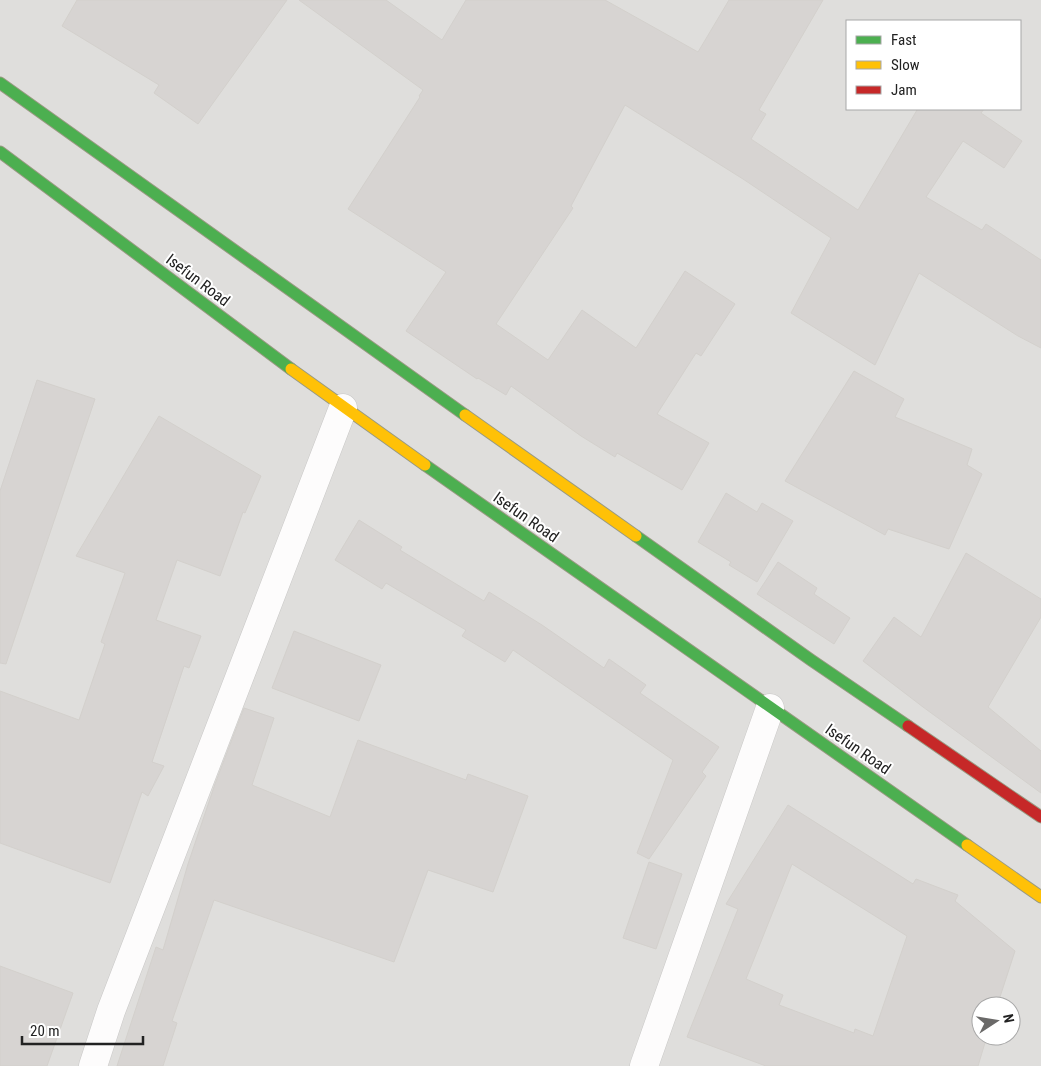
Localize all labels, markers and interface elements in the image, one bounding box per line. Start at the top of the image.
legend [846,20,1021,110]
text: Fast [891,31,916,49]
text: Slow [891,56,920,74]
text: Jam [891,81,917,99]
street label: Isefun Road [162,250,234,310]
street label: Isefun Road [490,488,562,546]
street label: Isefun Road [822,720,894,778]
north arrow [971,996,1021,1046]
text: N [1000,1012,1017,1024]
scale bar [22,1014,144,1046]
text: 20 m [30,1022,60,1040]

